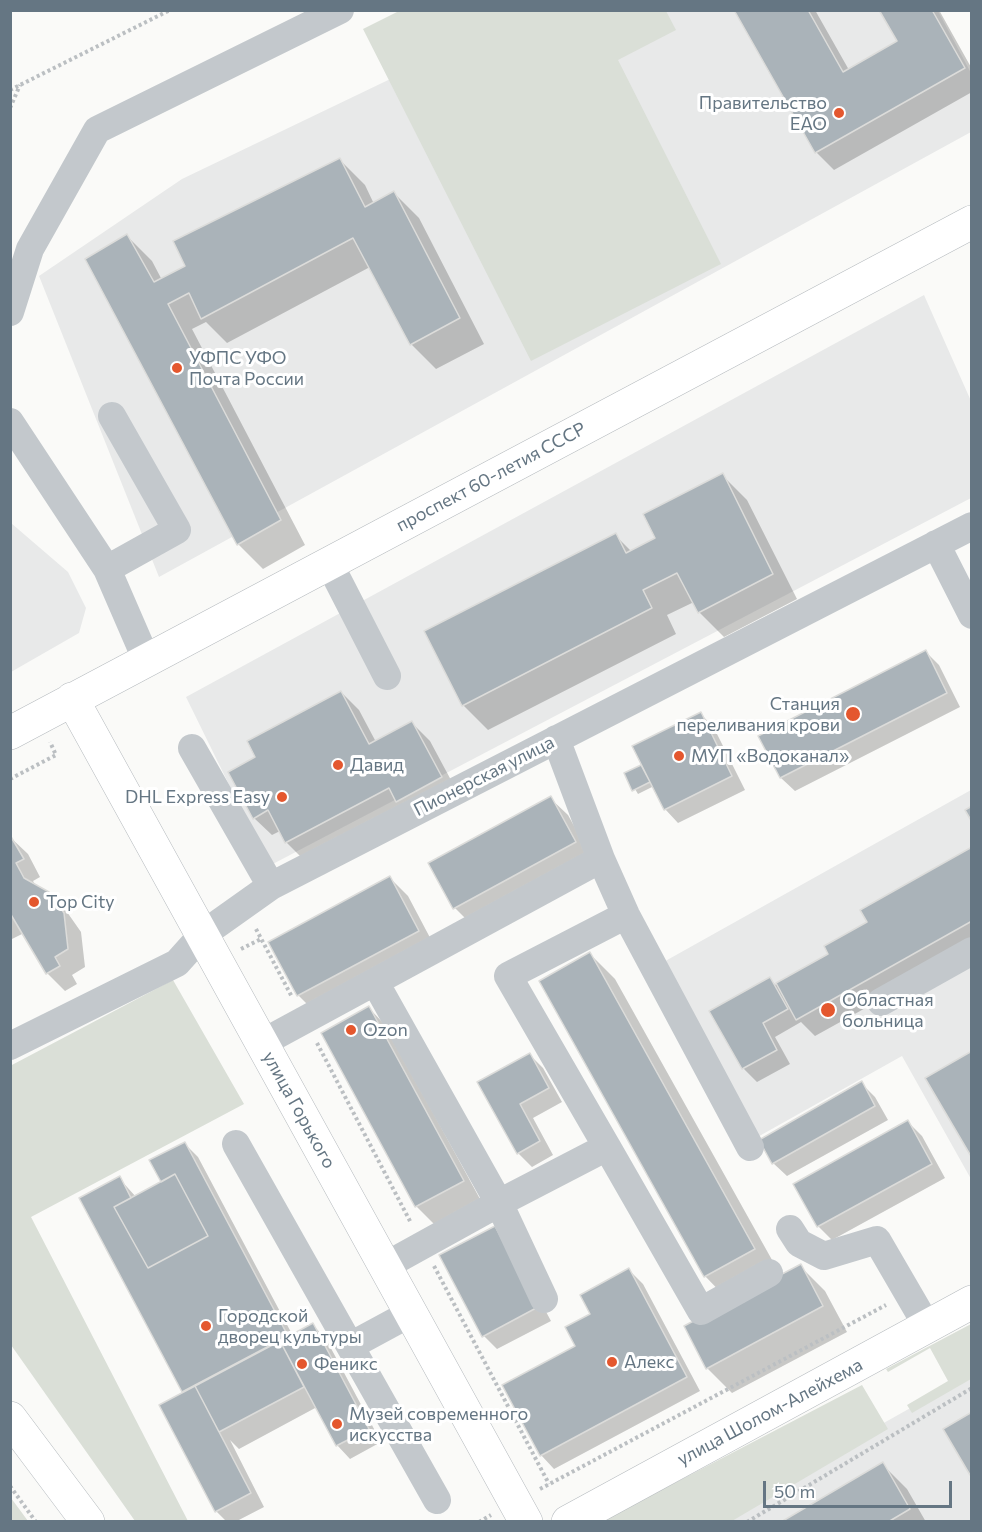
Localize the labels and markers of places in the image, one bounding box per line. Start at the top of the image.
place label: Правительство ЕАО [699,92,827,134]
marker: Правительство ЕАО [832,106,846,120]
place label: УФПС УФО Почта России [189,347,304,389]
marker: УФПС УФО Почта России [170,361,184,375]
place label: Станция переливания крови [676,693,840,736]
marker: Станция переливания крови [844,705,862,723]
place label: МУП «Водоканал» [691,745,849,767]
marker: МУП «Водоканал» [672,749,686,763]
place label: Давид [350,754,404,776]
marker: Давид [331,758,345,772]
place label: DHL Express Easy [125,786,270,808]
marker: DHL Express Easy [275,790,289,804]
place label: Top City [46,891,115,913]
marker: Top City [27,895,41,909]
place label: Областная больница [842,989,934,1032]
marker: Областная больница [819,1001,837,1019]
place label: Ozon [363,1019,408,1041]
marker: Ozon [344,1023,358,1037]
place label: Городской дворец культуры [218,1305,362,1348]
marker: Городской дворец культуры [199,1319,213,1333]
place label: Алекс [624,1351,674,1373]
place label: Феникс [314,1353,378,1375]
marker: Алекс [605,1355,619,1369]
marker: Феникс [295,1357,309,1371]
place label: Музей современного искусства [349,1403,528,1446]
marker: Музей современного искусства [330,1417,344,1431]

